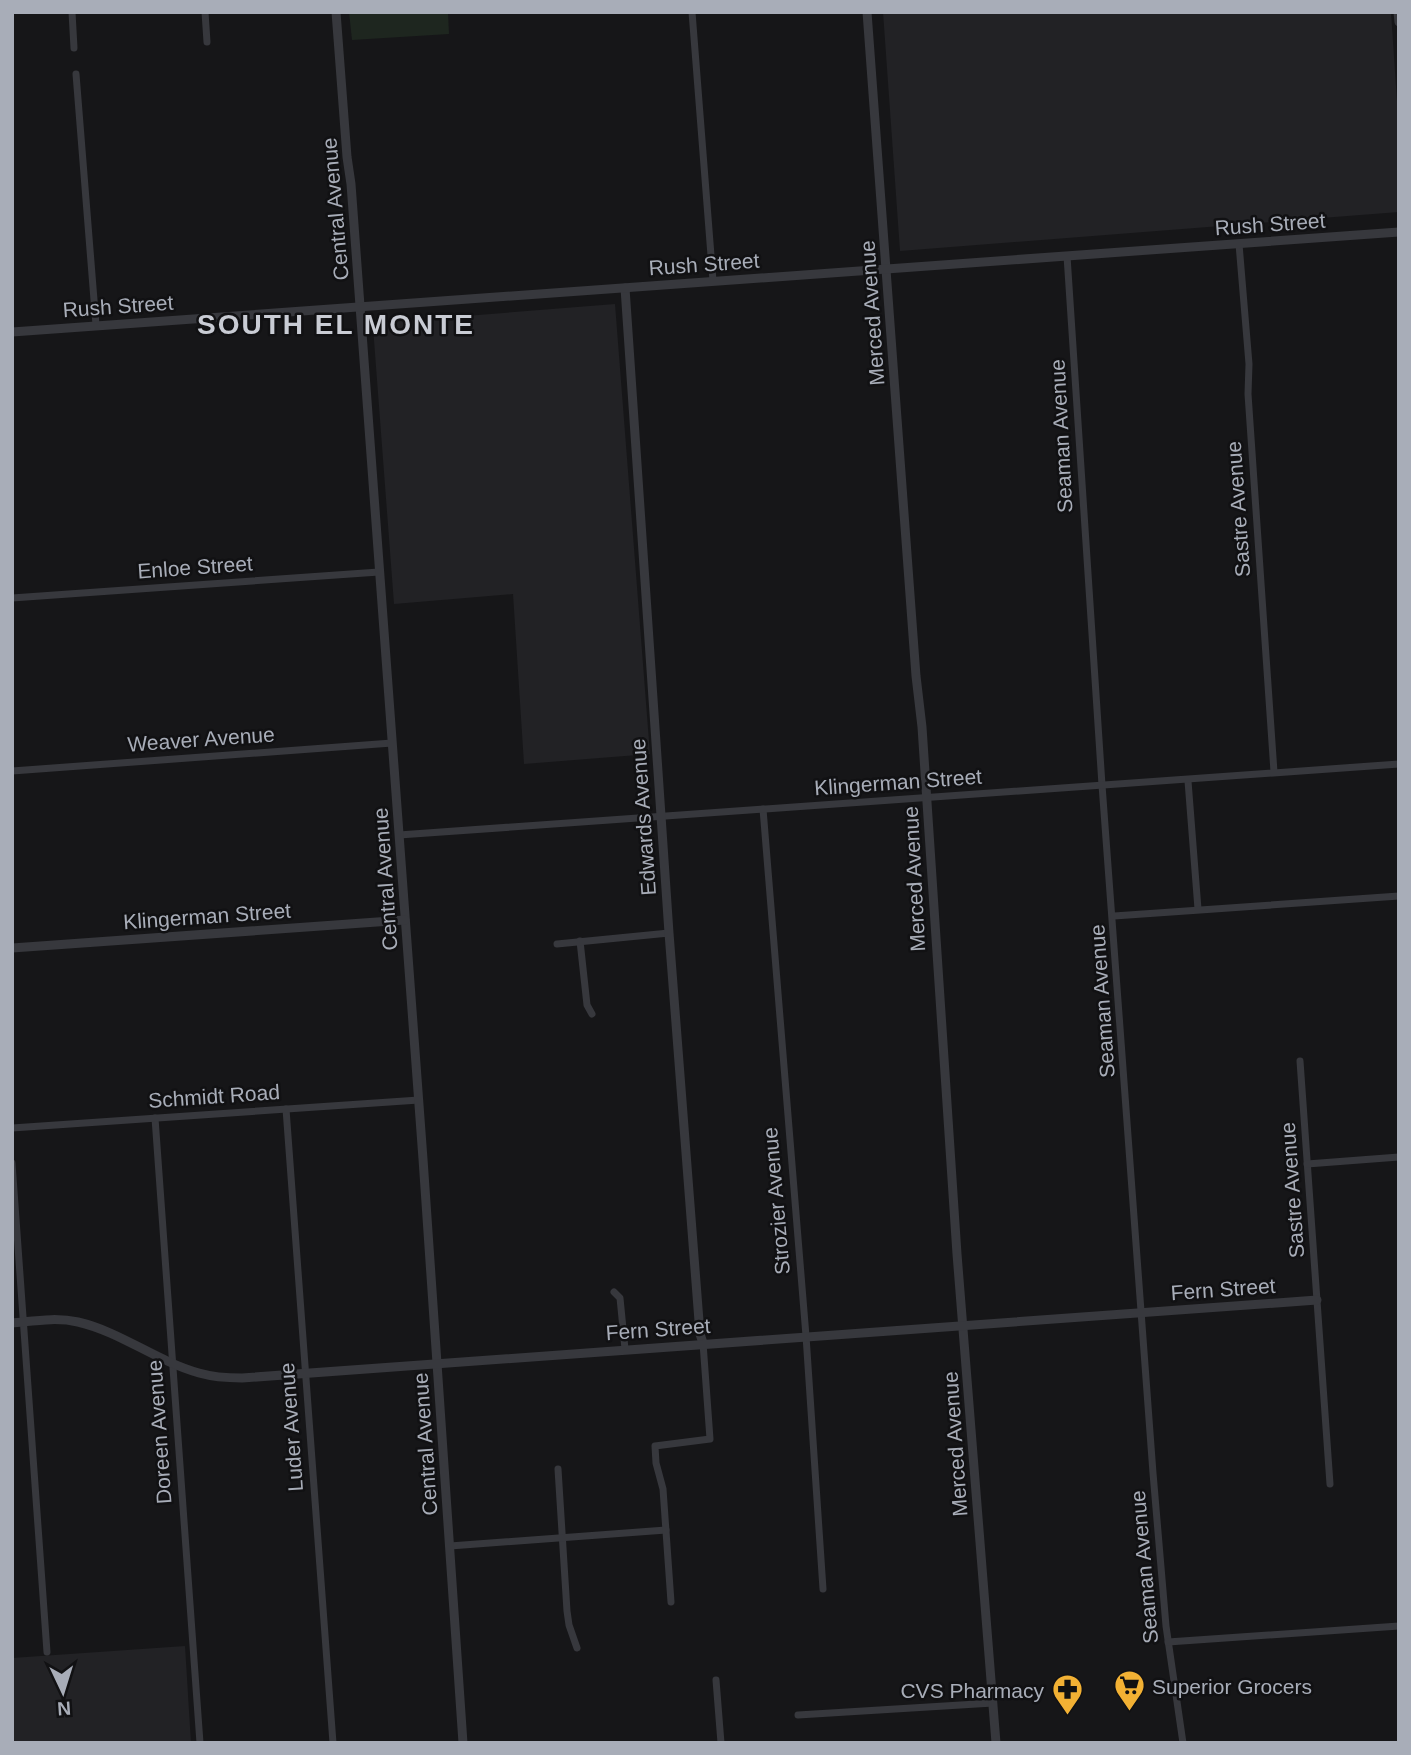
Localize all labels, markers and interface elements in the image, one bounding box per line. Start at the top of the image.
street label: Central Avenue [317,137,353,281]
street label: Rush Street [1214,209,1326,239]
street label: Merced Avenue [855,240,889,386]
street label: Rush Street [648,249,760,279]
street label: Rush Street [62,291,174,321]
district label: SOUTH EL MONTE [197,309,475,340]
street label: Seaman Avenue [1045,359,1077,513]
street label: Sastre Avenue [1222,440,1254,578]
street label: Enloe Street [137,551,254,583]
street label: Weaver Avenue [127,722,275,756]
street label: Edwards Avenue [626,738,660,896]
street label: Klingerman Street [813,765,983,799]
street label: Merced Avenue [899,806,929,952]
street label: Central Avenue [369,807,401,951]
street label: Klingerman Street [122,899,292,933]
street label: Seaman Avenue [1085,924,1119,1078]
street label: Schmidt Road [147,1080,281,1112]
street label: Sastre Avenue [1276,1121,1308,1259]
street label: Strozier Avenue [758,1126,794,1276]
street label: Fern Street [1170,1274,1276,1304]
street label: Fern Street [605,1314,711,1344]
street label: Doreen Avenue [142,1359,176,1505]
street label: Luder Avenue [275,1362,307,1492]
street label: Merced Avenue [938,1371,972,1517]
street label: Central Avenue [409,1372,441,1516]
street label: Seaman Avenue [1126,1489,1162,1645]
north arrow [28,1657,98,1727]
supermarket icon: Superior Grocers [1112,1669,1146,1713]
pharmacy icon: CVS Pharmacy [1050,1673,1084,1717]
place label: Superior Grocers [1152,1675,1312,1698]
place label: CVS Pharmacy [900,1679,1044,1702]
text: N [57,1698,72,1719]

